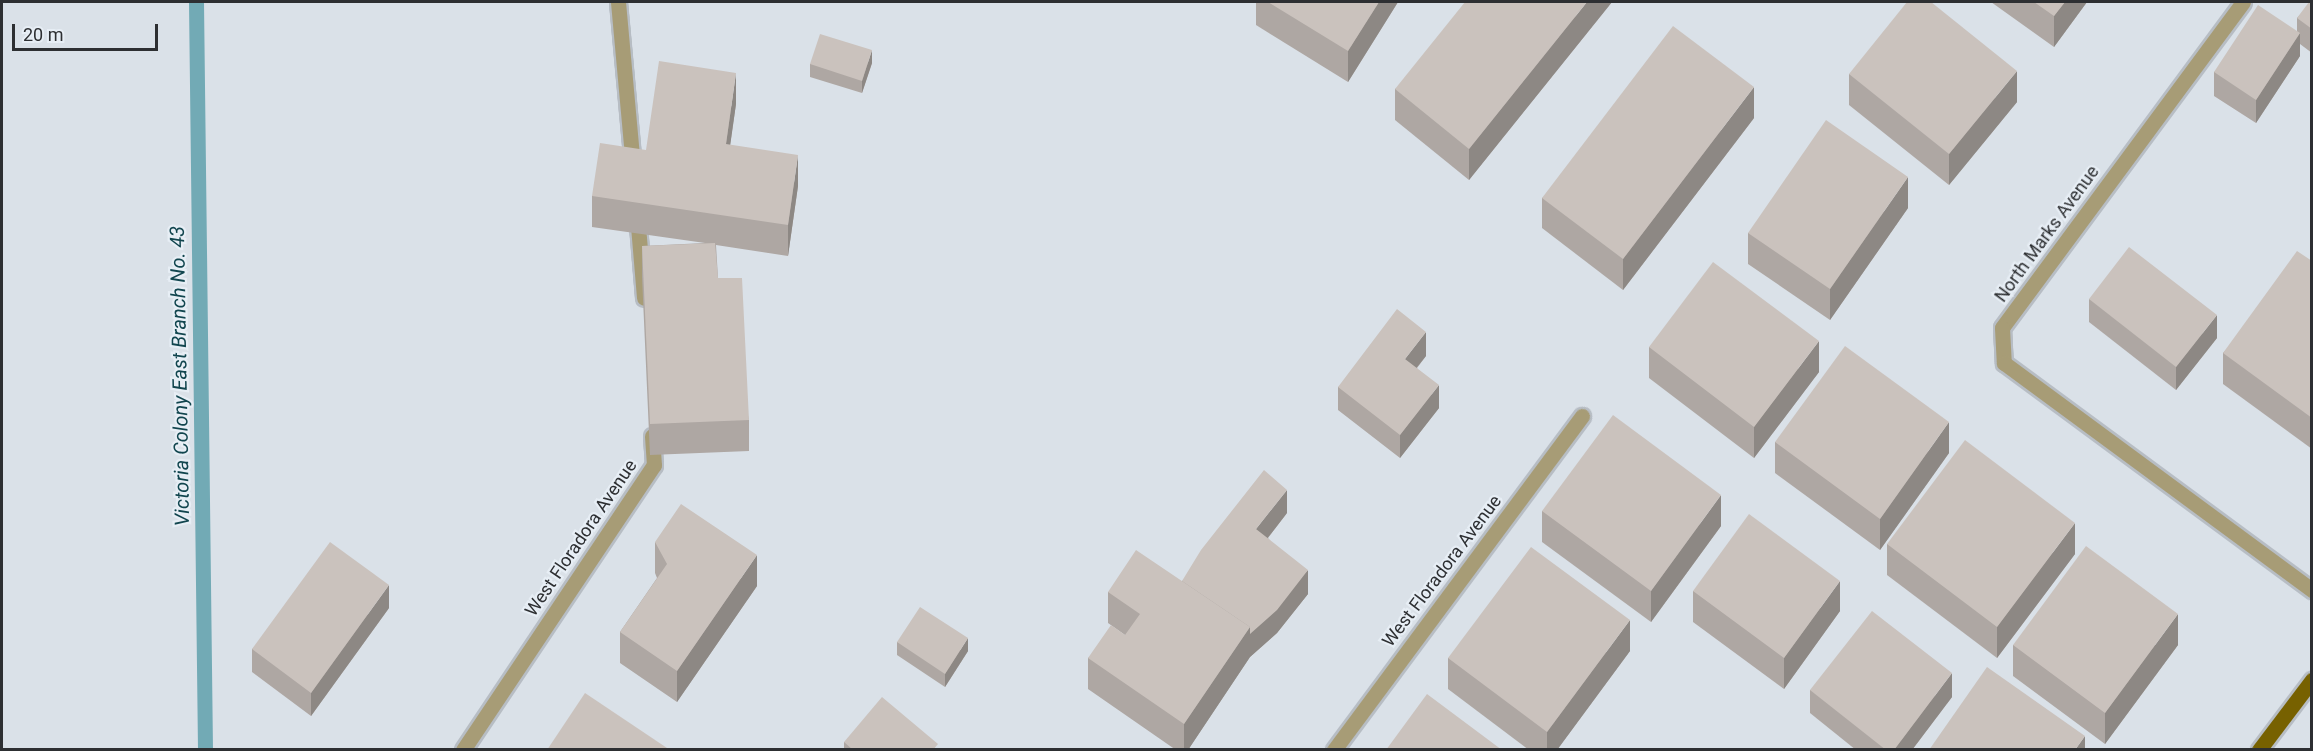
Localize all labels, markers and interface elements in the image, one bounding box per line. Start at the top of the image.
scale bar [15,12,160,50]
text: 20 m [23,24,63,45]
street label: North Marks Avenue [1990,162,2104,306]
water label: Victoria Colony East Branch No. 43 [165,226,195,526]
street label: West Floradora Avenue [521,456,641,620]
street label: West Floradora Avenue [1378,491,1506,651]

